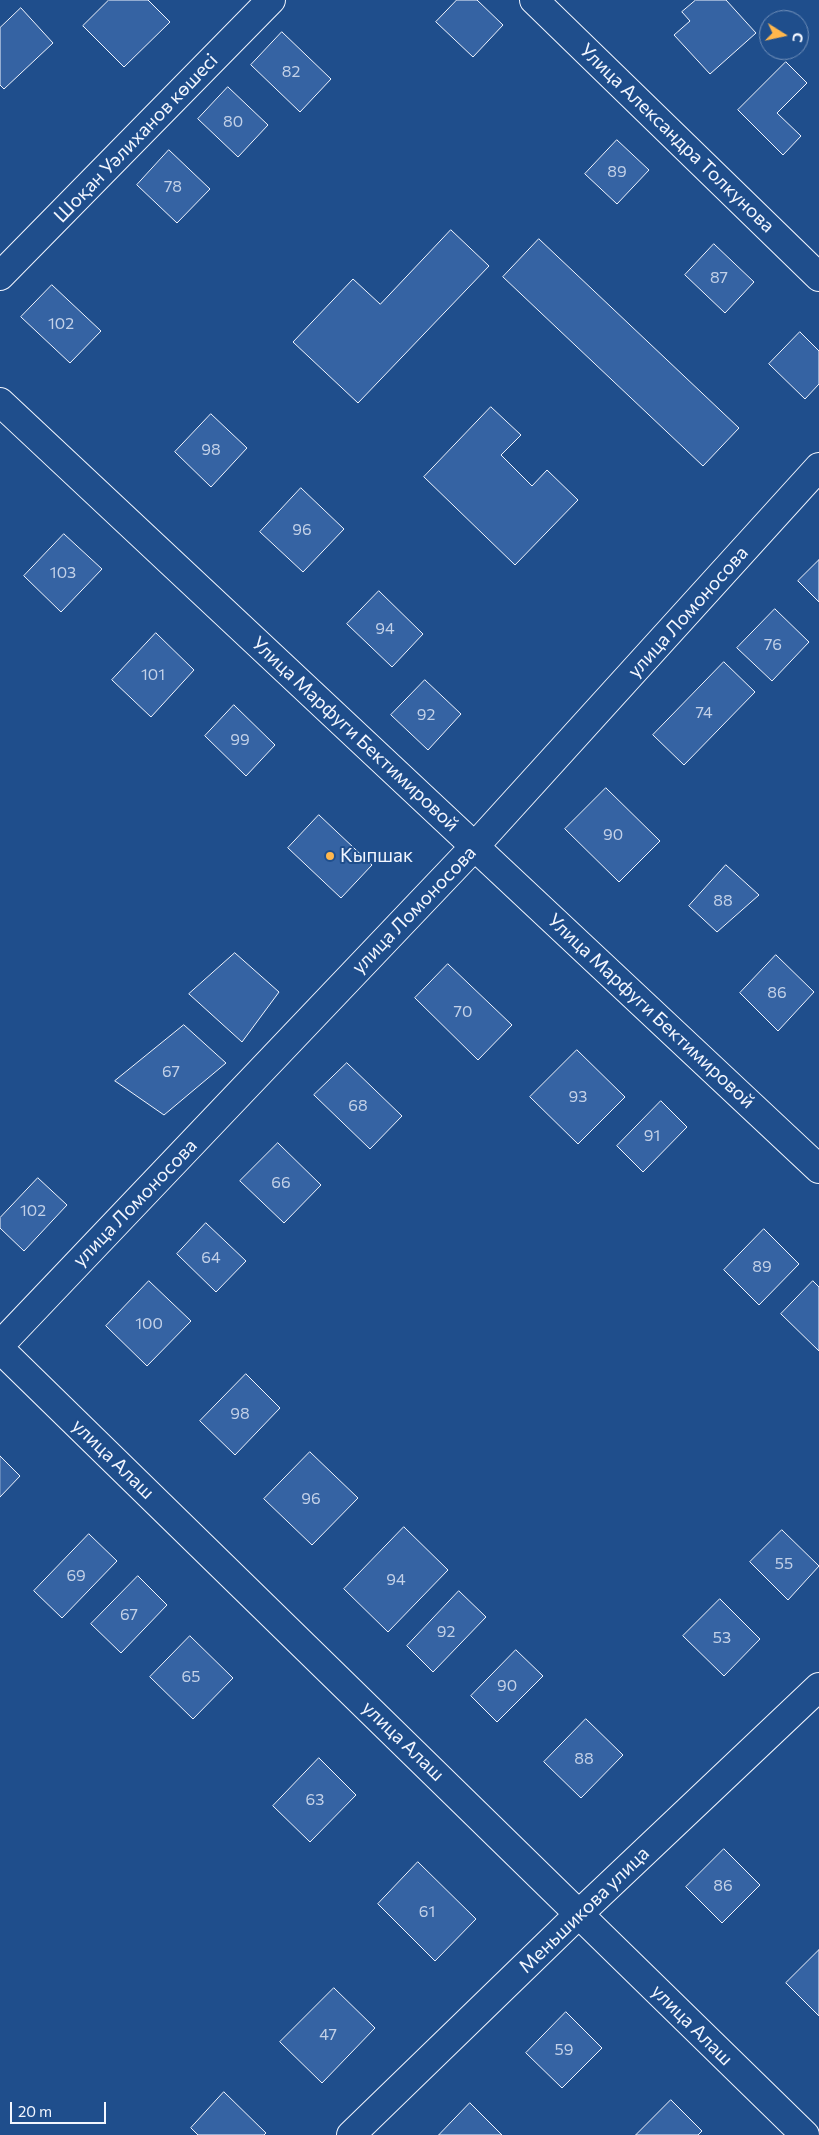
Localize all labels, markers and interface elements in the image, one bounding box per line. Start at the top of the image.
north arrow [759,10,809,60]
text: С [789,31,807,44]
street label: Улица Александра Толкунова [575,39,779,237]
street label: Шоқан Уәлиханов көшесі [49,49,223,227]
house number: 82 [282,62,300,82]
house number: 80 [223,112,243,132]
house number: 89 [607,162,627,182]
house number: 78 [164,177,182,197]
house number: 87 [710,268,728,288]
house number: 102 [48,314,74,334]
house number: 98 [201,440,221,460]
house number: 96 [292,520,312,540]
street label: улица Ломоносова [623,542,753,682]
house number: 103 [50,563,76,583]
house number: 94 [375,619,395,639]
street label: Улица Марфуги Бектимировой [247,632,463,836]
house number: 76 [764,635,782,655]
house number: 101 [141,665,165,685]
house number: 74 [695,703,713,723]
house number: 92 [417,705,435,725]
house number: 99 [230,730,250,750]
house number: 90 [603,825,623,845]
street label: улица Ломоносова [347,841,481,979]
place label: Кыпшак [340,845,413,867]
marker: Кыпшак [324,850,336,862]
house number: 88 [713,891,733,911]
street label: Улица Марфуги Бектимировой [543,909,759,1113]
house number: 86 [767,983,787,1003]
house number: 70 [454,1002,472,1022]
house number: 67 [162,1062,180,1082]
house number: 93 [569,1087,587,1107]
house number: 68 [348,1096,368,1116]
house number: 91 [644,1126,660,1146]
street label: улица Ломоносова [68,1134,202,1272]
house number: 66 [271,1173,291,1193]
house number: 102 [20,1201,46,1221]
house number: 64 [201,1248,221,1268]
house number: 89 [752,1257,772,1277]
house number: 100 [135,1314,163,1334]
house number: 98 [230,1404,250,1424]
street label: улица Алаш [67,1414,159,1504]
house number: 96 [301,1489,321,1509]
house number: 55 [775,1554,793,1574]
house number: 69 [66,1566,86,1586]
house number: 94 [386,1570,406,1590]
house number: 67 [120,1605,138,1625]
house number: 92 [437,1622,455,1642]
house number: 53 [713,1628,731,1648]
house number: 65 [182,1667,200,1687]
house number: 90 [497,1676,517,1696]
street label: улица Алаш [357,1696,449,1786]
house number: 88 [574,1749,594,1769]
house number: 63 [306,1790,324,1810]
street label: Меньшикова улица [514,1842,654,1978]
house number: 86 [713,1876,733,1896]
house number: 61 [419,1902,435,1922]
street label: улица Алаш [647,1980,737,2070]
house number: 47 [319,2025,337,2045]
house number: 59 [555,2040,573,2060]
scale bar [12,2092,109,2124]
text: 20 m [18,2102,52,2120]

